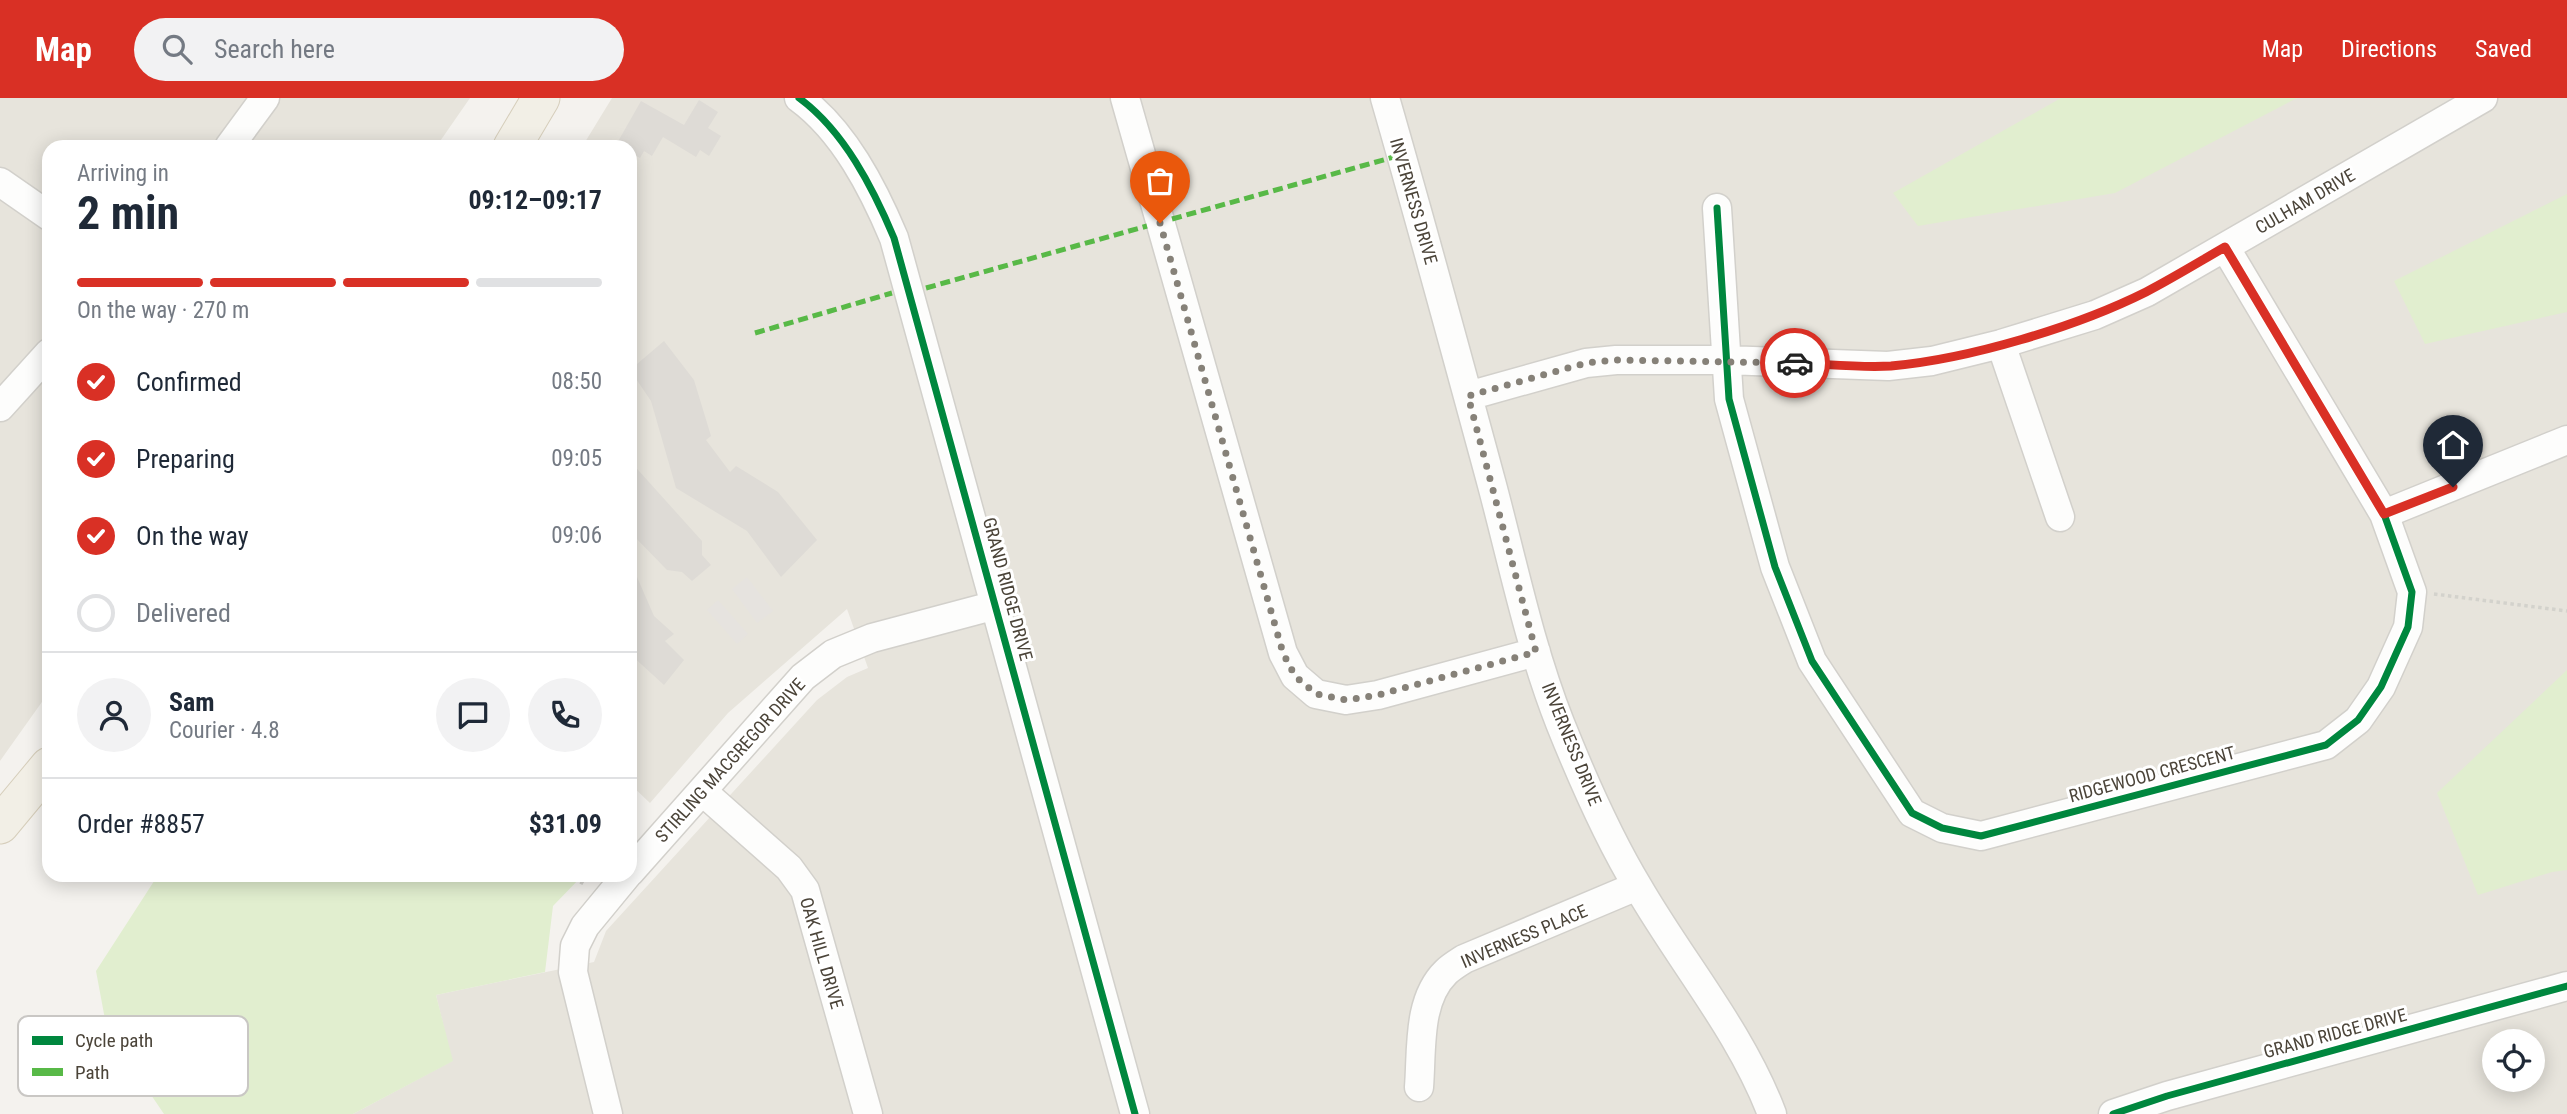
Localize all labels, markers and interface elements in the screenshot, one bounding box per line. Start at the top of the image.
search box [134,18,624,81]
text: Map [35,30,92,69]
icon: search [158,30,196,68]
text: Search here [214,34,335,64]
text: Map [2262,35,2303,63]
text: Directions [2341,35,2437,63]
text: Saved [2475,35,2532,63]
street label: INVERNESS DRIVE [1386,135,1442,267]
pin [1130,151,1190,223]
text: Arriving in [77,160,169,187]
icon: bag [1141,162,1179,200]
street label: CULHAM DRIVE [2251,164,2359,238]
text: 09:12–09:17 [468,185,602,215]
text: 2 min [77,186,179,240]
text: On the way · 270 m [77,297,249,324]
courier [1760,328,1830,398]
icon: car [1776,344,1814,382]
icon: check [77,363,115,401]
text: Confirmed [136,367,242,397]
text: 08:50 [551,368,602,395]
pin [2423,415,2483,487]
icon: home [2434,426,2472,464]
icon: check [77,440,115,478]
text: Preparing [136,444,235,474]
text: 09:05 [551,445,602,472]
street label: GRAND RIDGE DRIVE [979,515,1037,663]
icon: check [77,517,115,555]
text: On the way [136,521,249,551]
text: 09:06 [551,522,602,549]
text: Delivered [136,598,231,628]
street label: STIRLING MACGREGOR DRIVE [651,674,809,846]
button: person [77,678,151,752]
button: chat [436,678,510,752]
button: phone [528,678,602,752]
street label: INVERNESS DRIVE [1538,680,1606,808]
text: Sam [169,687,215,717]
text: Courier · 4.8 [169,717,280,744]
street label: RIDGEWOOD CRESCENT [2067,742,2237,806]
text: Order #8857 [77,809,205,839]
text: $31.09 [529,809,602,839]
street label: OAK HILL DRIVE [796,895,848,1011]
street label: INVERNESS PLACE [1458,900,1590,972]
street label: GRAND RIDGE DRIVE [2261,1004,2409,1062]
legend [18,1016,248,1096]
text: Cycle path [75,1029,153,1052]
map controls [2482,1029,2545,1092]
button: locate [2482,1029,2545,1092]
text: Path [75,1061,109,1084]

